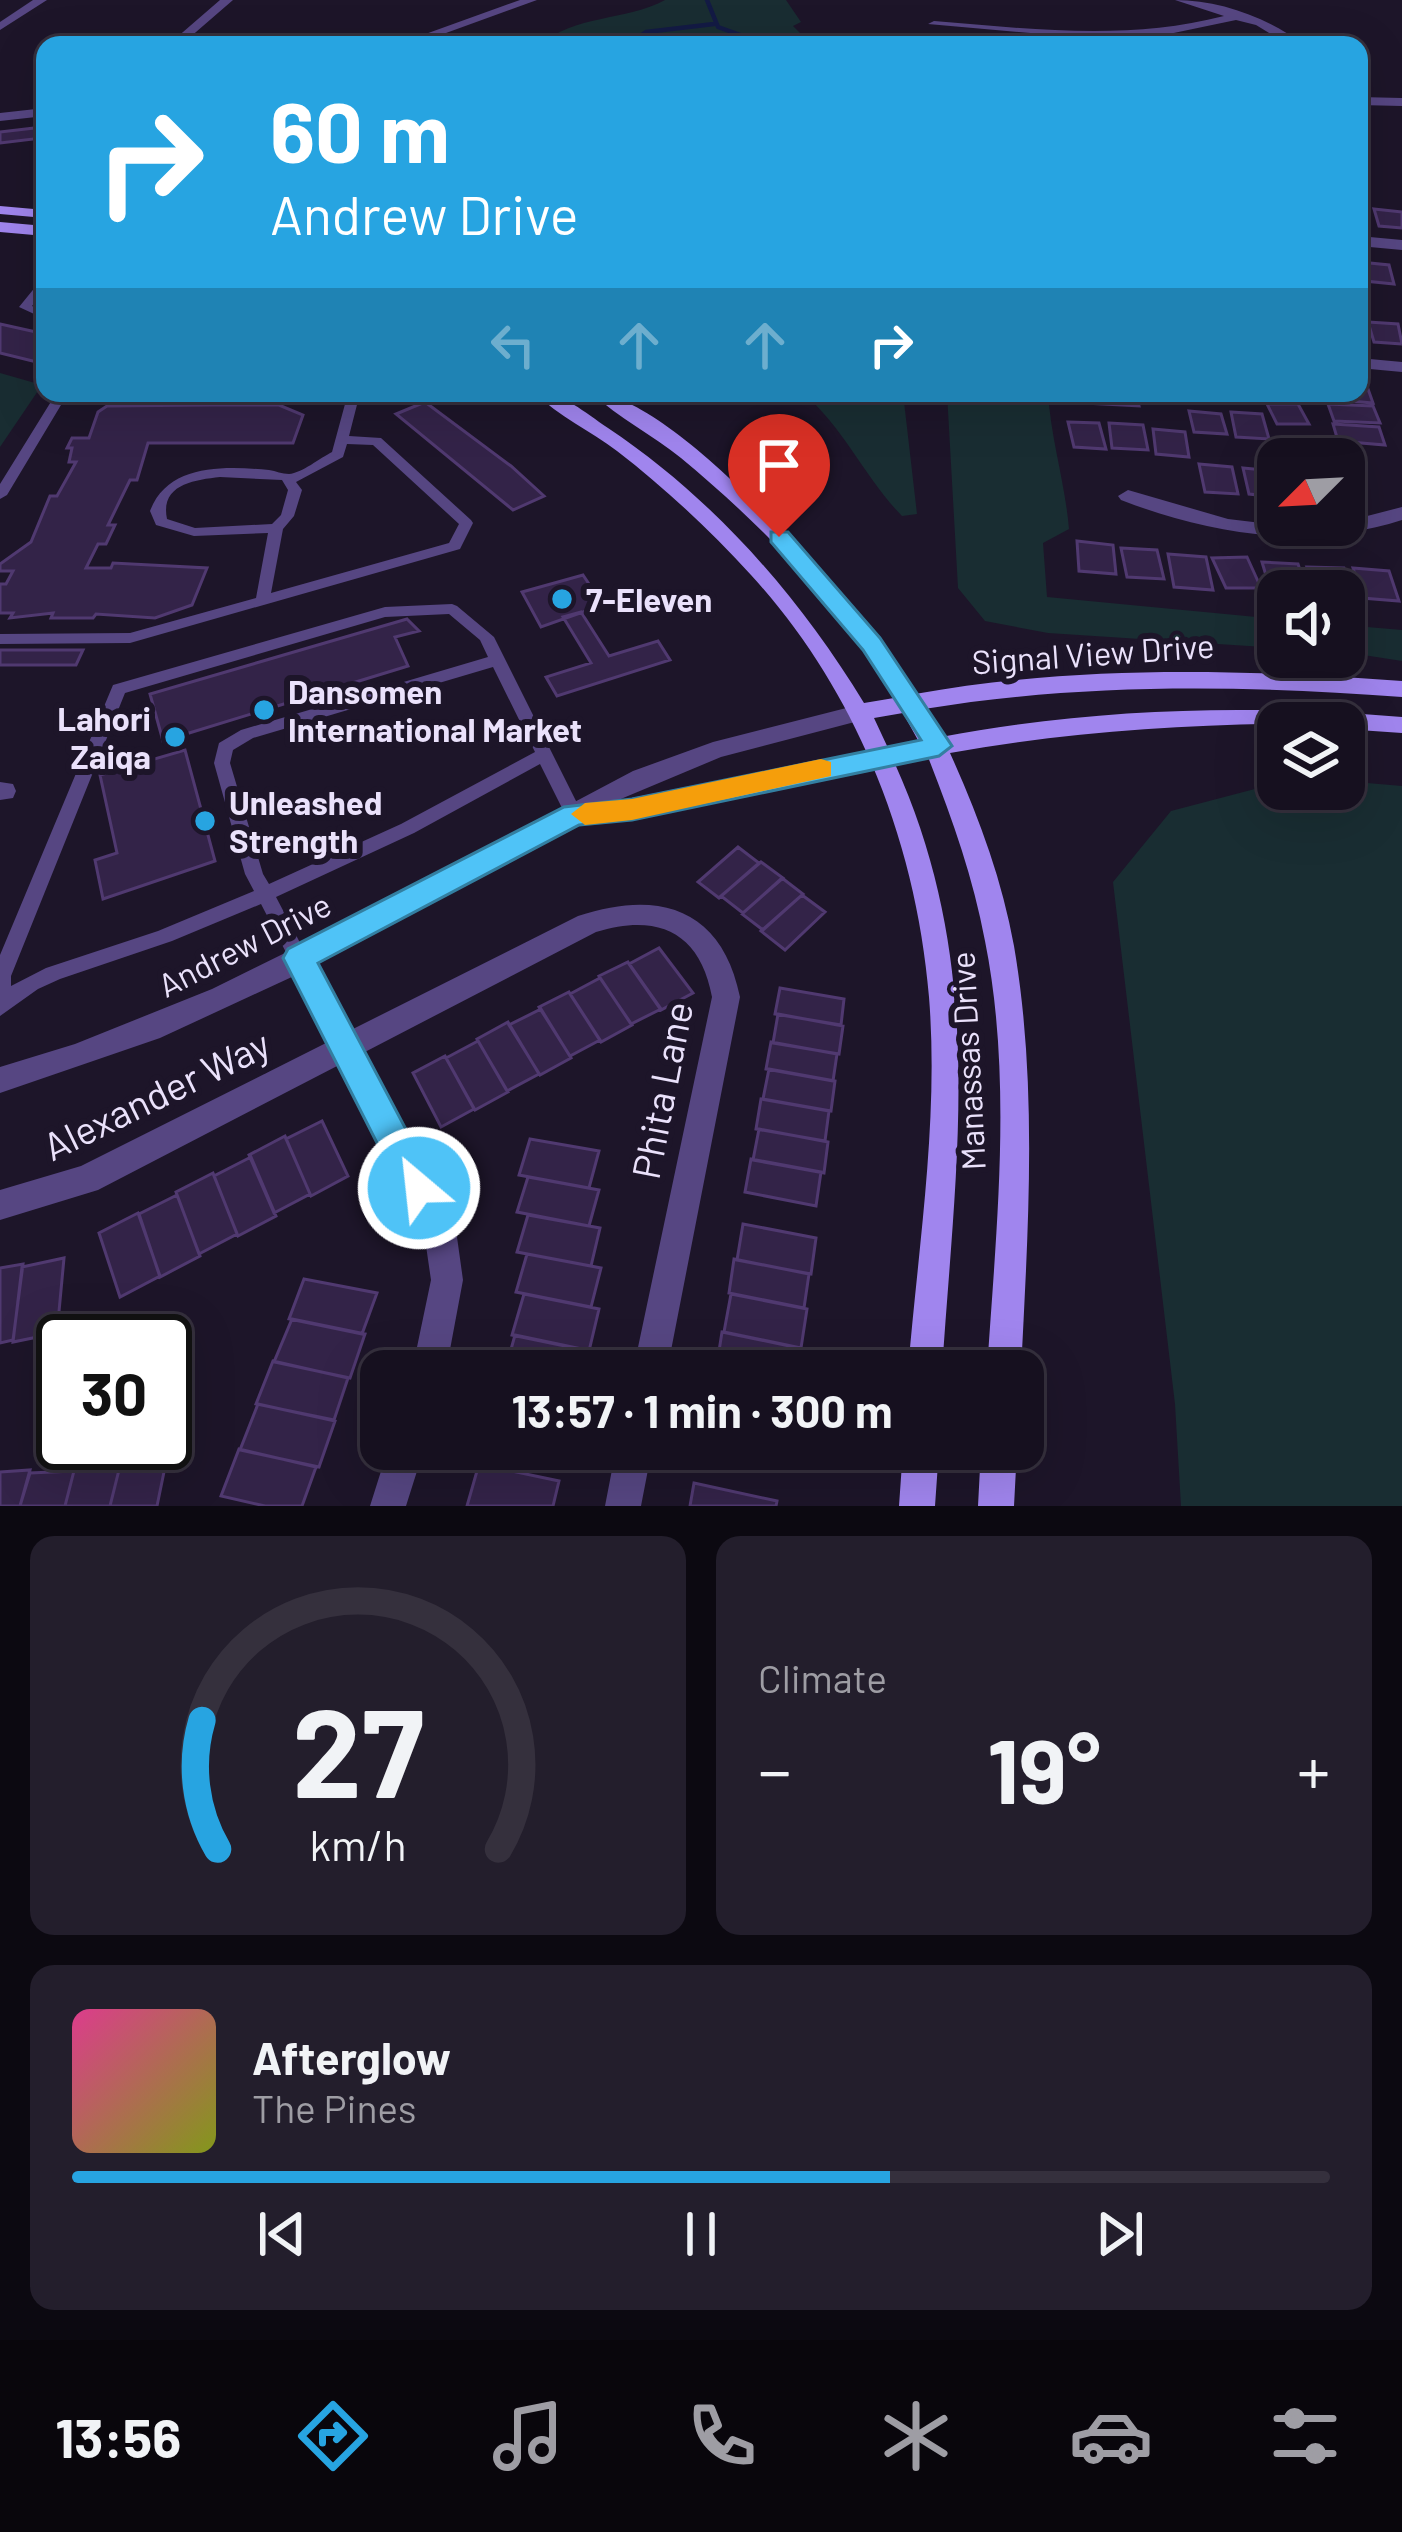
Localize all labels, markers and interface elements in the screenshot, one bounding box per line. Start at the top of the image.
text: 60 m [270,79,450,180]
icon: right [72,84,228,240]
text: Andrew Drive [270,181,579,246]
icon: left [480,312,546,378]
icon: ahead [606,312,672,378]
icon: ahead [732,312,798,378]
icon: right [858,312,924,378]
pin [728,414,830,537]
icon: arrive [746,432,812,498]
north arrow [1257,438,1365,546]
map controls [1257,438,1365,810]
button: sound [1257,570,1365,678]
place label: 7-Eleven [586,579,712,619]
marker: 7-Eleven [549,586,575,612]
street label: Signal View Drive [970,625,1216,681]
place label: Dansomen International Market [288,671,582,749]
marker: Dansomen International Market [251,697,277,723]
place label: Lahori Zaiqa [57,698,151,776]
button: layers [1257,702,1365,810]
marker: Lahori Zaiqa [162,724,188,750]
place label: Unleashed Strength [229,782,382,860]
marker: Unleashed Strength [192,808,218,834]
street label: Andrew Drive [151,883,337,1005]
street label: Manassas Drive [941,950,993,1172]
street label: Phita Lane [621,997,701,1183]
street label: Alexander Way [35,1019,277,1169]
position arrow [356,1125,482,1251]
speed limit sign: 30 [36,1314,192,1470]
text: 13:57 · 1 min · 300 m [511,1383,893,1437]
text: Climate [758,1654,887,1701]
text: 27 [292,1673,424,1823]
text: 19° [987,1714,1101,1822]
text: − [758,1729,791,1808]
text: + [1297,1729,1330,1808]
text: km/h [309,1817,407,1869]
text: Afterglow [252,2030,451,2084]
text: The Pines [252,2084,417,2131]
icon: previous [249,2201,315,2267]
icon: pause [668,2201,734,2267]
icon: next [1087,2201,1153,2267]
icon: directions [291,2394,375,2478]
icon: music [486,2394,570,2478]
icon: phone [680,2394,764,2478]
icon: climate [874,2394,958,2478]
icon: car [1069,2394,1153,2478]
icon: filters [1263,2394,1347,2478]
text: 13:56 [55,2404,181,2469]

